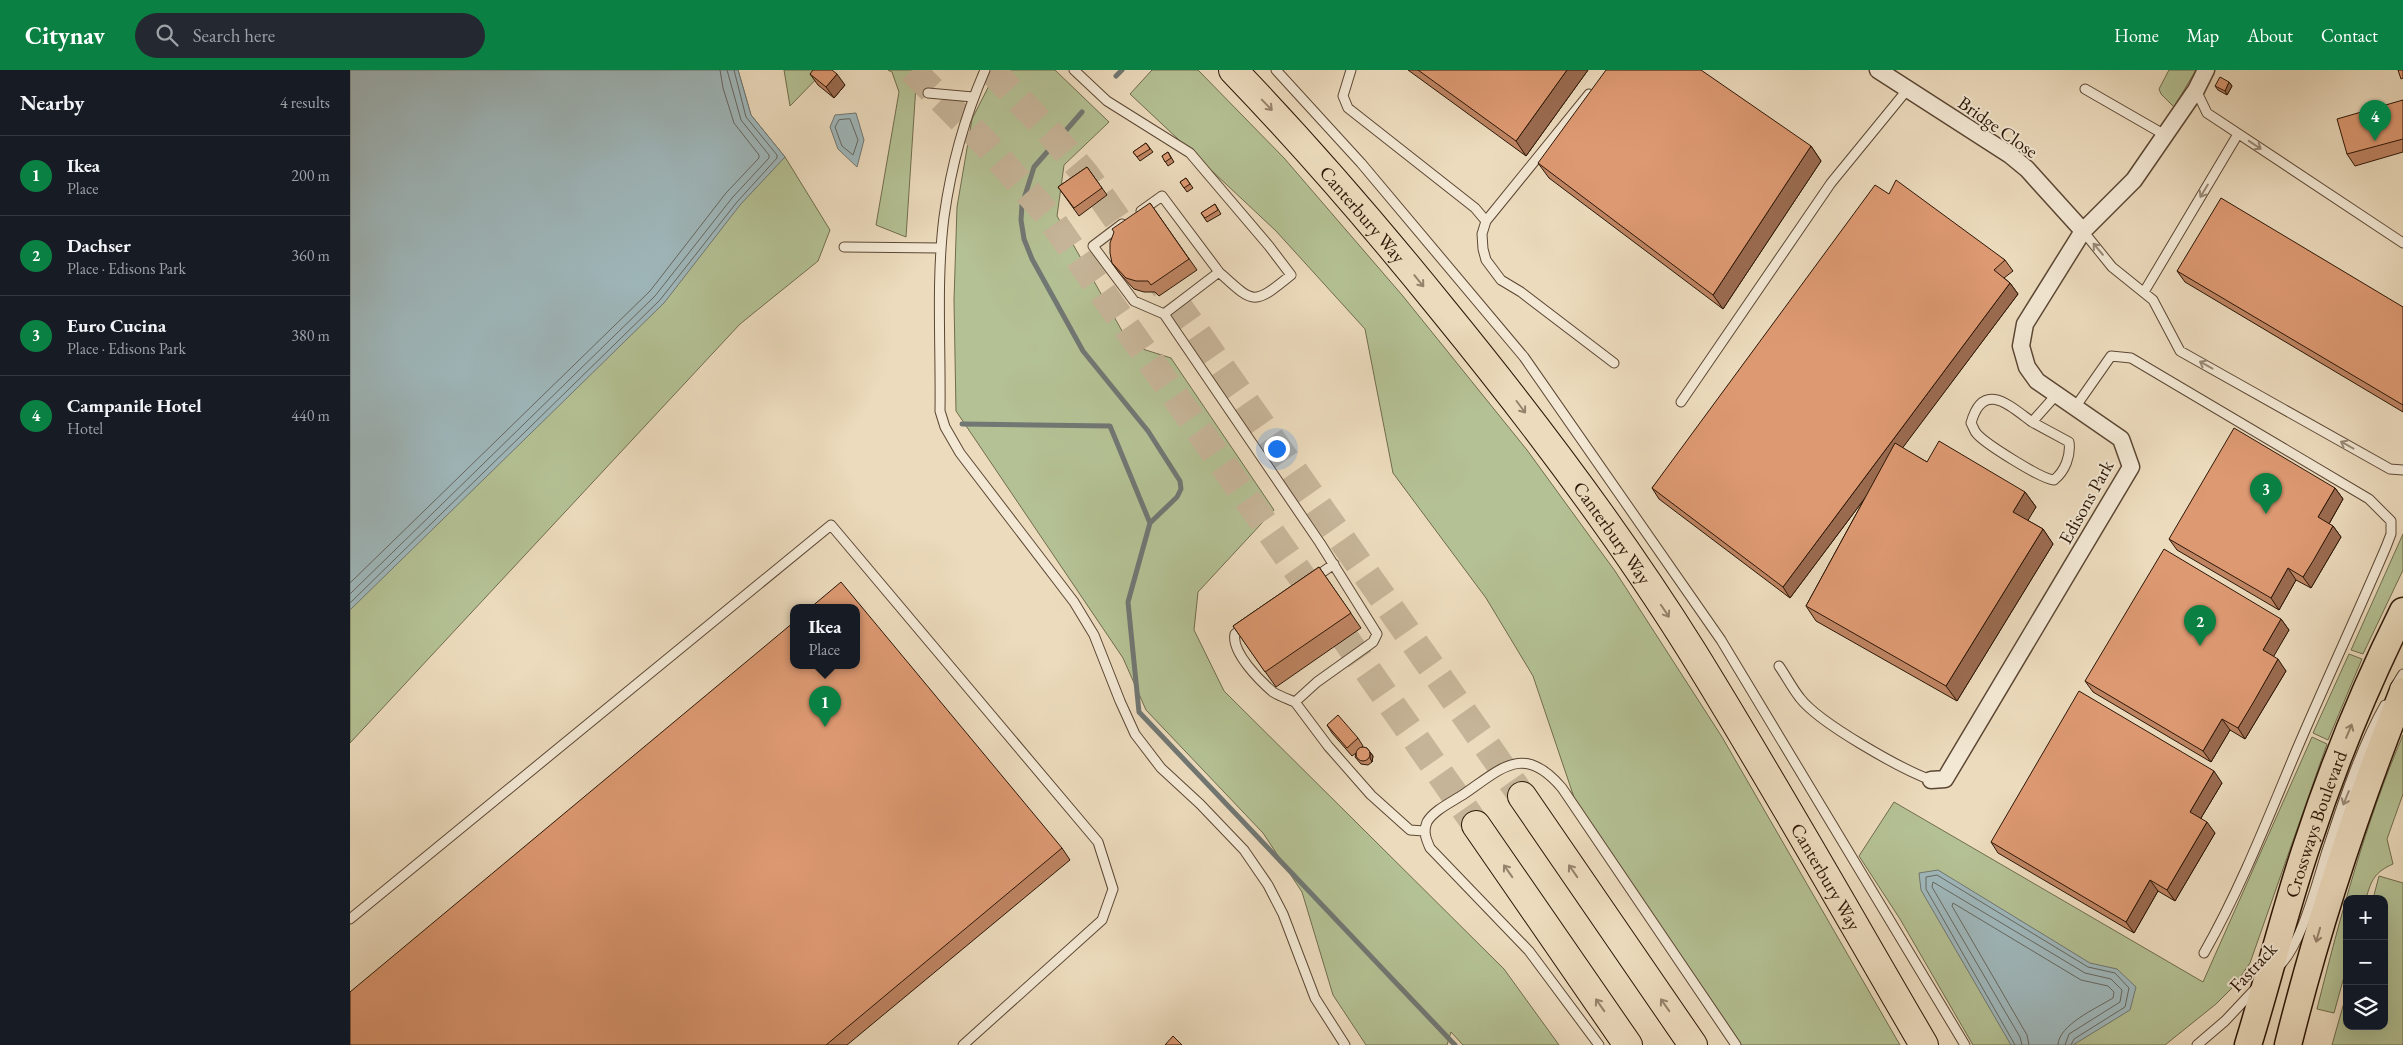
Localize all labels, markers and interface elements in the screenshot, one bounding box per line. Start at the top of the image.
search box [135,13,485,58]
text: Citynav [25,20,105,51]
icon: search [153,21,181,49]
text: Search here [193,23,275,48]
text: Home [2114,24,2159,47]
text: Map [2187,24,2219,47]
text: About [2247,24,2293,47]
text: Contact [2321,24,2378,47]
text: Nearby [20,89,84,116]
street label: Bridge Close [1953,90,2043,164]
text: 4 results [280,92,330,113]
one-way arrow [1260,99,1272,111]
pin: 4 [2359,100,2391,141]
one-way arrow [2248,140,2262,150]
text: Ikea [67,153,100,178]
street label: Canterbury Way [1314,160,1412,268]
text: 1 [32,165,40,186]
text: 200 m [291,165,330,186]
text: Place [67,178,99,199]
one-way arrow [2199,183,2209,197]
text: Dachser [67,233,131,258]
one-way arrow [2092,243,2103,256]
text: 2 [32,245,40,266]
text: 360 m [291,245,330,266]
text: Place · Edisons Park [67,258,186,279]
one-way arrow [1414,274,1425,287]
text: Euro Cucina [67,313,166,338]
text: 3 [32,325,40,346]
text: 380 m [291,325,330,346]
text: Place · Edisons Park [67,338,186,359]
one-way arrow [2199,360,2213,370]
text: Campanile Hotel [67,393,202,418]
one-way arrow [1515,400,1526,413]
text: 4 [32,405,40,426]
text: 440 m [291,405,330,426]
text: Hotel [67,418,103,439]
your location [1264,436,1290,462]
one-way arrow [2340,440,2355,450]
street label: Edisons Park [2053,455,2120,548]
pin: 3 [2250,473,2282,514]
street label: Canterbury Way [1568,476,1658,590]
popup [790,604,860,669]
one-way arrow [1660,604,1670,618]
pin: 2 [2184,605,2216,646]
text: Ikea [808,614,842,639]
text: Place [808,639,840,660]
pin: 1 [809,686,841,727]
one-way arrow [2344,724,2354,739]
street label: Crossways Boulevard [2279,746,2352,901]
one-way arrow [2340,790,2350,805]
street label: Canterbury Way [1785,818,1868,935]
one-way arrow [1503,864,1513,878]
one-way arrow [1568,864,1578,878]
map controls [2343,895,2388,1030]
button: + [2343,895,2388,940]
one-way arrow [2313,927,2322,943]
street label: Fastrack [2224,936,2283,997]
button: − [2343,940,2388,985]
button: layers [2343,985,2388,1030]
one-way arrow [1595,998,1605,1012]
one-way arrow [1660,998,1671,1012]

